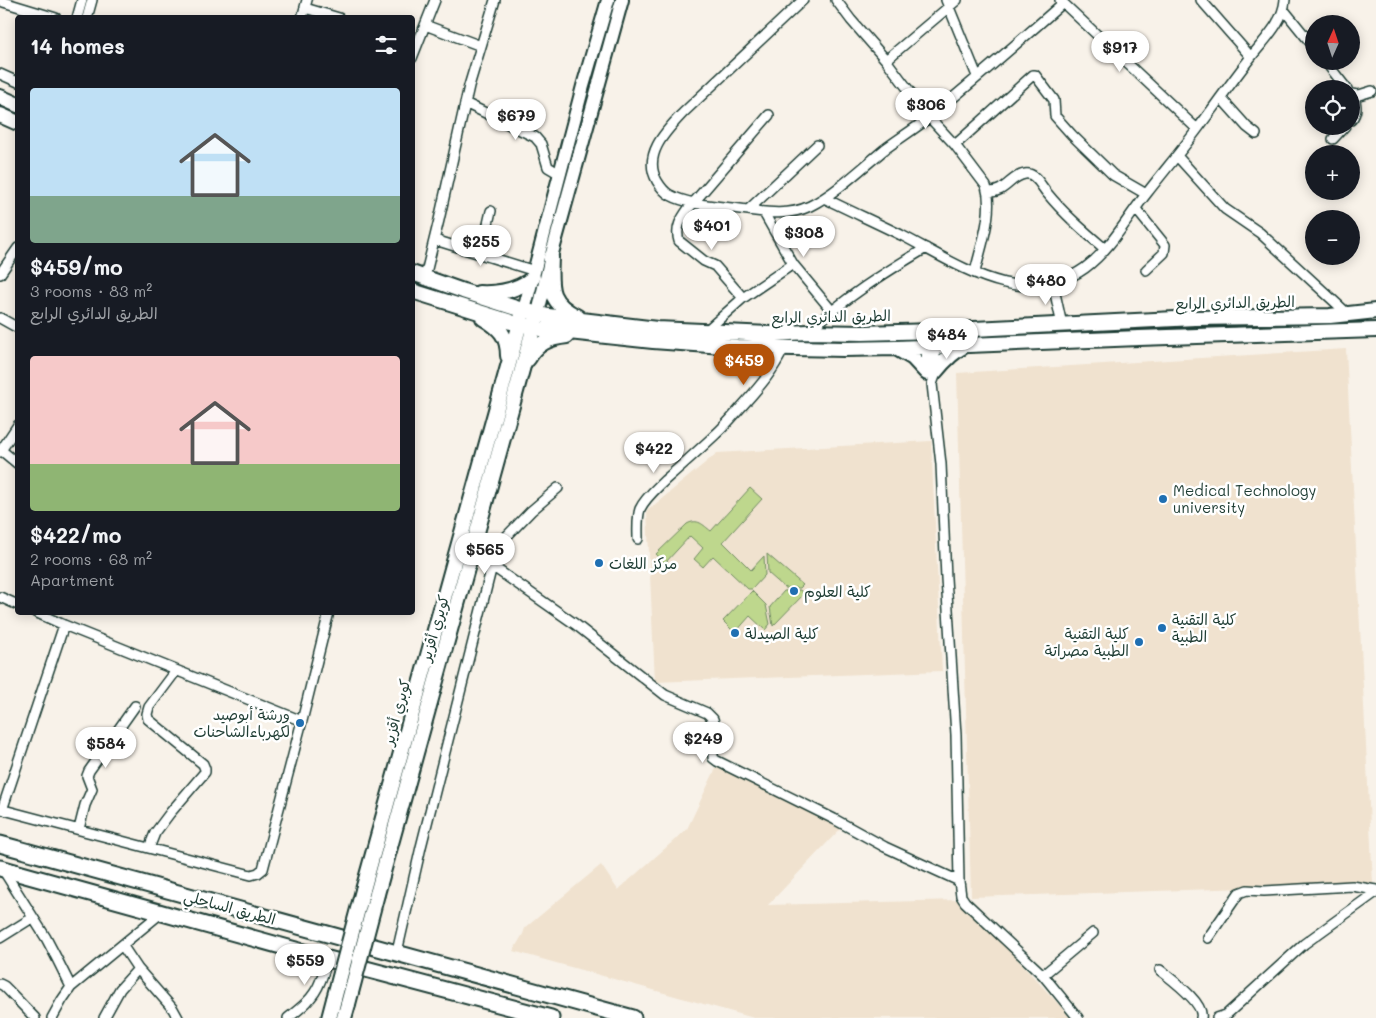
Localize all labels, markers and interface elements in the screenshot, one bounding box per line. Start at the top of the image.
north arrow [1305,15,1360,70]
map controls [1305,15,1360,265]
pin: $917 [1090,30,1150,73]
icon: filters [372,31,400,59]
text: 14 homes [30,32,125,59]
text: $917 [1102,36,1138,57]
button: locate [1305,80,1360,135]
pin: $306 [896,88,956,130]
text: $306 [906,93,946,114]
pin: $679 [486,98,546,141]
text: $679 [497,104,535,125]
icon: home [170,120,260,210]
button: + [1305,145,1360,200]
pin: $401 [682,208,742,251]
button: − [1305,210,1360,265]
text: $401 [693,214,731,235]
pin: $308 [774,216,834,258]
text: $308 [784,221,824,242]
pin: $255 [451,224,511,267]
text: $255 [462,230,500,251]
text: $459/mo [30,253,123,280]
pin: $480 [1016,264,1076,306]
text: $480 [1026,269,1066,290]
text: 3 rooms · 83 m² [30,280,152,301]
street label: الطريق الدائري الرابع [1175,291,1295,315]
text: الطريق الدائري الرابع [30,302,158,323]
street label: الطريق الدائري الرابع [771,305,891,329]
pin: $484 [917,318,977,360]
text: $484 [927,323,967,344]
pin: $459 [714,344,774,386]
text: $459 [725,349,764,370]
icon: home [170,388,260,478]
pin: $422 [624,432,684,474]
text: $422 [635,437,673,458]
place label: Medical Technology university [1173,480,1317,517]
marker: Medical Technology university [1157,493,1169,505]
text: $422/mo [30,521,121,548]
pin: $565 [455,532,515,575]
text: $565 [466,538,504,559]
text: 2 rooms · 68 m² [30,548,152,569]
place label: مركز اللغات [609,553,677,573]
marker: مركز اللغات [593,557,605,569]
text: Apartment [30,569,115,590]
place label: كلية العلوم [804,581,871,603]
marker: كلية العلوم [788,585,800,597]
street label: كويري أقزير [414,592,455,666]
place label: كلية التقنية الطبية [1172,609,1236,646]
marker: كلية التقنية الطبية [1156,622,1168,634]
place label: كلية الصيدلة [745,623,819,643]
place label: كلية التقنية الطبية مصراتة [1045,623,1129,660]
marker: كلية الصيدلة [729,627,741,639]
marker: كلية التقنية الطبية مصراتة [1133,636,1145,648]
street label: كوبري أقزير [377,677,416,750]
place label: ورشة أبوصيد لكهرباءالشاحنات [194,704,290,741]
marker: ورشة أبوصيد لكهرباءالشاحنات [294,717,306,729]
pin: $249 [673,722,733,764]
pin: $584 [76,726,136,769]
text: $249 [684,727,722,748]
text: $584 [86,732,126,753]
street label: الطريق الساحلي [181,885,278,933]
pin: $559 [275,944,335,986]
text: $559 [286,949,324,970]

